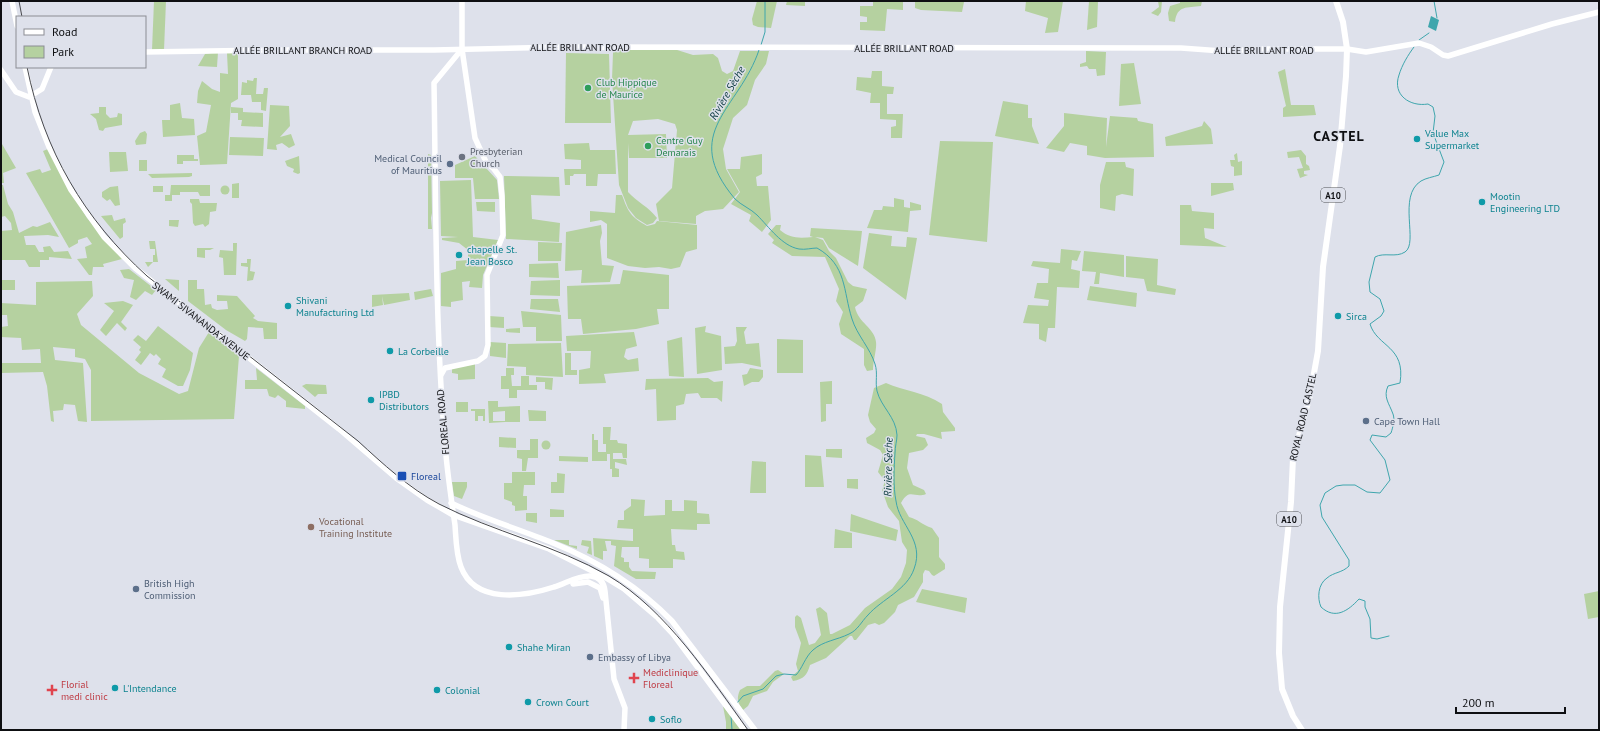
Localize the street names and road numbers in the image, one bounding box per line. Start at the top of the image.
street label: ALLÉE BRILLANT ROAD [530,41,630,54]
street label: ALLÉE BRILLANT ROAD [854,42,954,55]
street label: ALLÉE BRILLANT BRANCH ROAD [234,44,372,57]
street label: ALLÉE BRILLANT ROAD [1214,44,1314,57]
road number: A10 [1321,188,1345,202]
street label: SWAMI SIVANANDA AVENUE [150,279,252,363]
street label: ROYAL ROAD CASTEL [1287,372,1319,462]
street label: FLOREAL ROAD [434,389,452,455]
road number: A10 [1277,512,1301,526]

